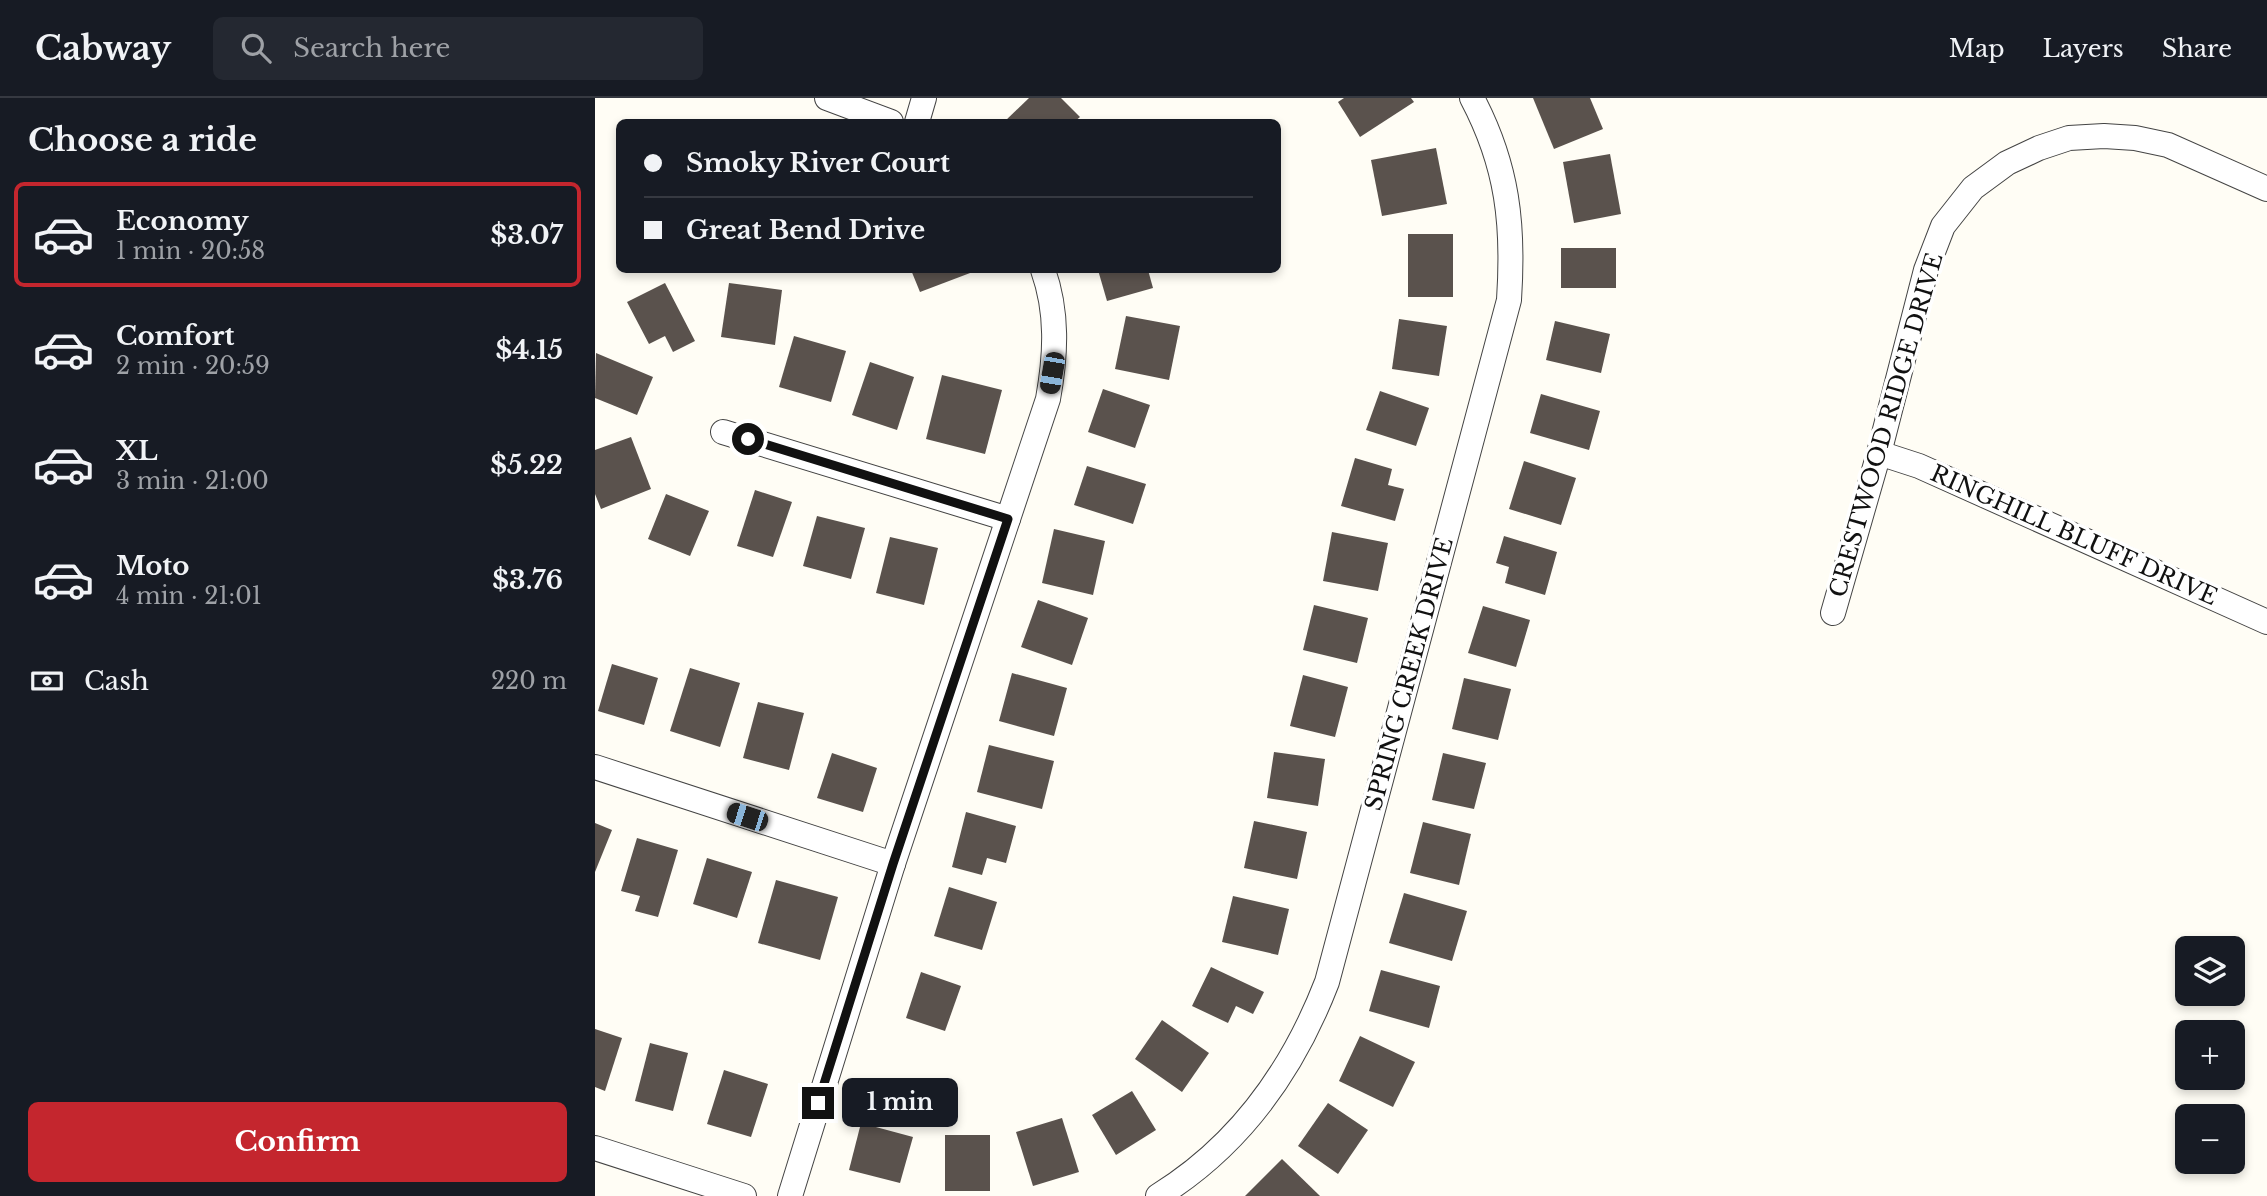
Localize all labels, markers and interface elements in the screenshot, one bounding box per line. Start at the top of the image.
search box [213,17,703,80]
text: Cabway [35,28,171,69]
icon: search [237,29,275,67]
text: Search here [293,32,450,64]
text: Map [1949,34,2005,63]
text: Layers [2043,34,2124,63]
text: Share [2162,34,2232,63]
text: Choose a ride [28,120,257,160]
text: Smoky River Court [686,147,950,179]
icon: car [32,203,95,266]
text: Economy [116,205,249,237]
text: Great Bend Drive [686,214,925,246]
text: $3.07 [490,219,563,251]
text: 1 min · 20:58 [116,237,265,265]
street label: CRESTWOOD RIDGE DRIVE [1823,250,1949,600]
icon: car [32,318,95,381]
text: Comfort [116,320,234,352]
text: $4.15 [495,334,563,366]
car [1039,350,1066,396]
text: 2 min · 20:59 [116,352,270,380]
route start [732,423,764,455]
icon: car [32,433,95,496]
text: XL [116,435,158,467]
text: $5.22 [490,449,563,481]
street label: RINGHILL BLUFF DRIVE [1926,459,2222,611]
text: 3 min · 21:00 [116,467,269,495]
street label: SPRING CREEK DRIVE [1359,535,1459,813]
icon: car [32,548,95,611]
text: Moto [116,550,189,582]
text: $3.76 [492,564,563,596]
text: 4 min · 21:01 [116,582,262,610]
icon: cash [28,662,66,700]
text: Cash [84,665,149,697]
text: 220 m [491,667,567,695]
car [724,801,771,833]
map controls [2175,936,2245,1174]
button: layers [2175,936,2245,1006]
button: + [2175,1020,2245,1090]
callout: 1 min [843,1079,958,1128]
route end [802,1087,834,1119]
text: 1 min [867,1088,933,1116]
button: Confirm [28,1102,567,1182]
button: − [2175,1104,2245,1174]

